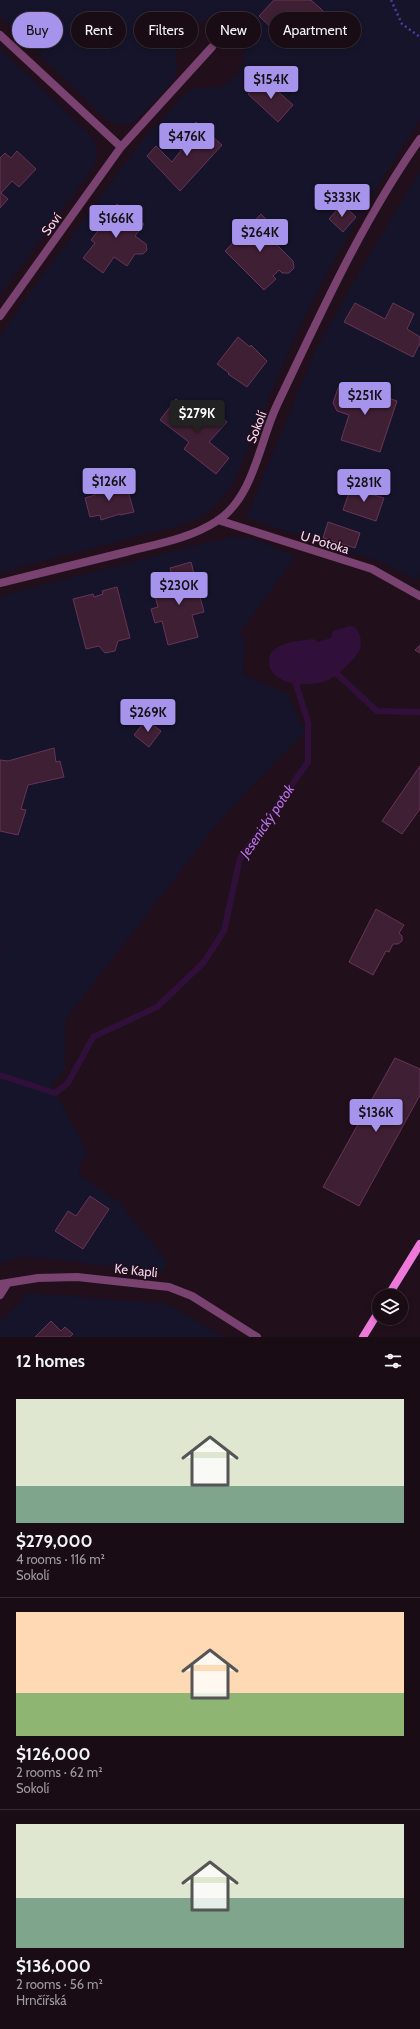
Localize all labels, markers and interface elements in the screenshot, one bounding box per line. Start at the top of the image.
chip: Buy [12,12,63,48]
chip: Rent [71,12,126,48]
chip: Filters [134,12,198,48]
chip: New [206,12,261,48]
chip: Apartment [269,12,361,48]
pin: $154K [243,66,299,100]
text: $154K [253,71,289,87]
pin: $476K [159,123,215,157]
text: $476K [168,128,206,144]
pin: $333K [314,184,370,218]
text: $333K [324,189,360,205]
pin: $166K [88,205,144,239]
street label: Soví [38,209,65,238]
text: $166K [98,210,134,226]
pin: $264K [232,219,288,253]
text: $264K [241,224,279,240]
pin: $251K [337,382,393,416]
text: $251K [348,387,382,403]
pin: $279K [169,400,225,434]
text: $279K [179,405,215,421]
street label: Sokolí [243,408,270,445]
pin: $126K [81,468,137,502]
pin: $281K [336,469,392,503]
text: $126K [92,473,126,489]
text: $281K [346,474,382,490]
street label: U Potoka [299,527,352,557]
pin: $230K [151,572,207,606]
text: $230K [160,577,198,593]
pin: $269K [120,699,176,733]
text: $269K [129,704,167,720]
water label: Jesenický potok [235,780,299,863]
pin: $136K [348,1099,404,1133]
text: $136K [359,1104,393,1120]
street label: Ke Kapli [114,1260,158,1280]
map controls [372,1289,408,1325]
button: layers [372,1289,408,1325]
icon: filters [382,1350,404,1372]
text: 12 homes [16,1351,85,1371]
icon: home [174,1425,246,1497]
text: $279,000 [16,1531,93,1551]
text: 4 rooms · 116 m² [16,1551,105,1567]
text: Sokolí [16,1567,49,1583]
icon: home [174,1638,246,1710]
text: $126,000 [16,1744,90,1764]
text: 2 rooms · 62 m² [16,1764,103,1780]
text: Sokolí [16,1780,49,1796]
icon: home [174,1850,246,1922]
text: $136,000 [16,1956,91,1976]
text: 2 rooms · 56 m² [16,1976,103,1992]
text: Hrnčířská [16,1992,67,2008]

